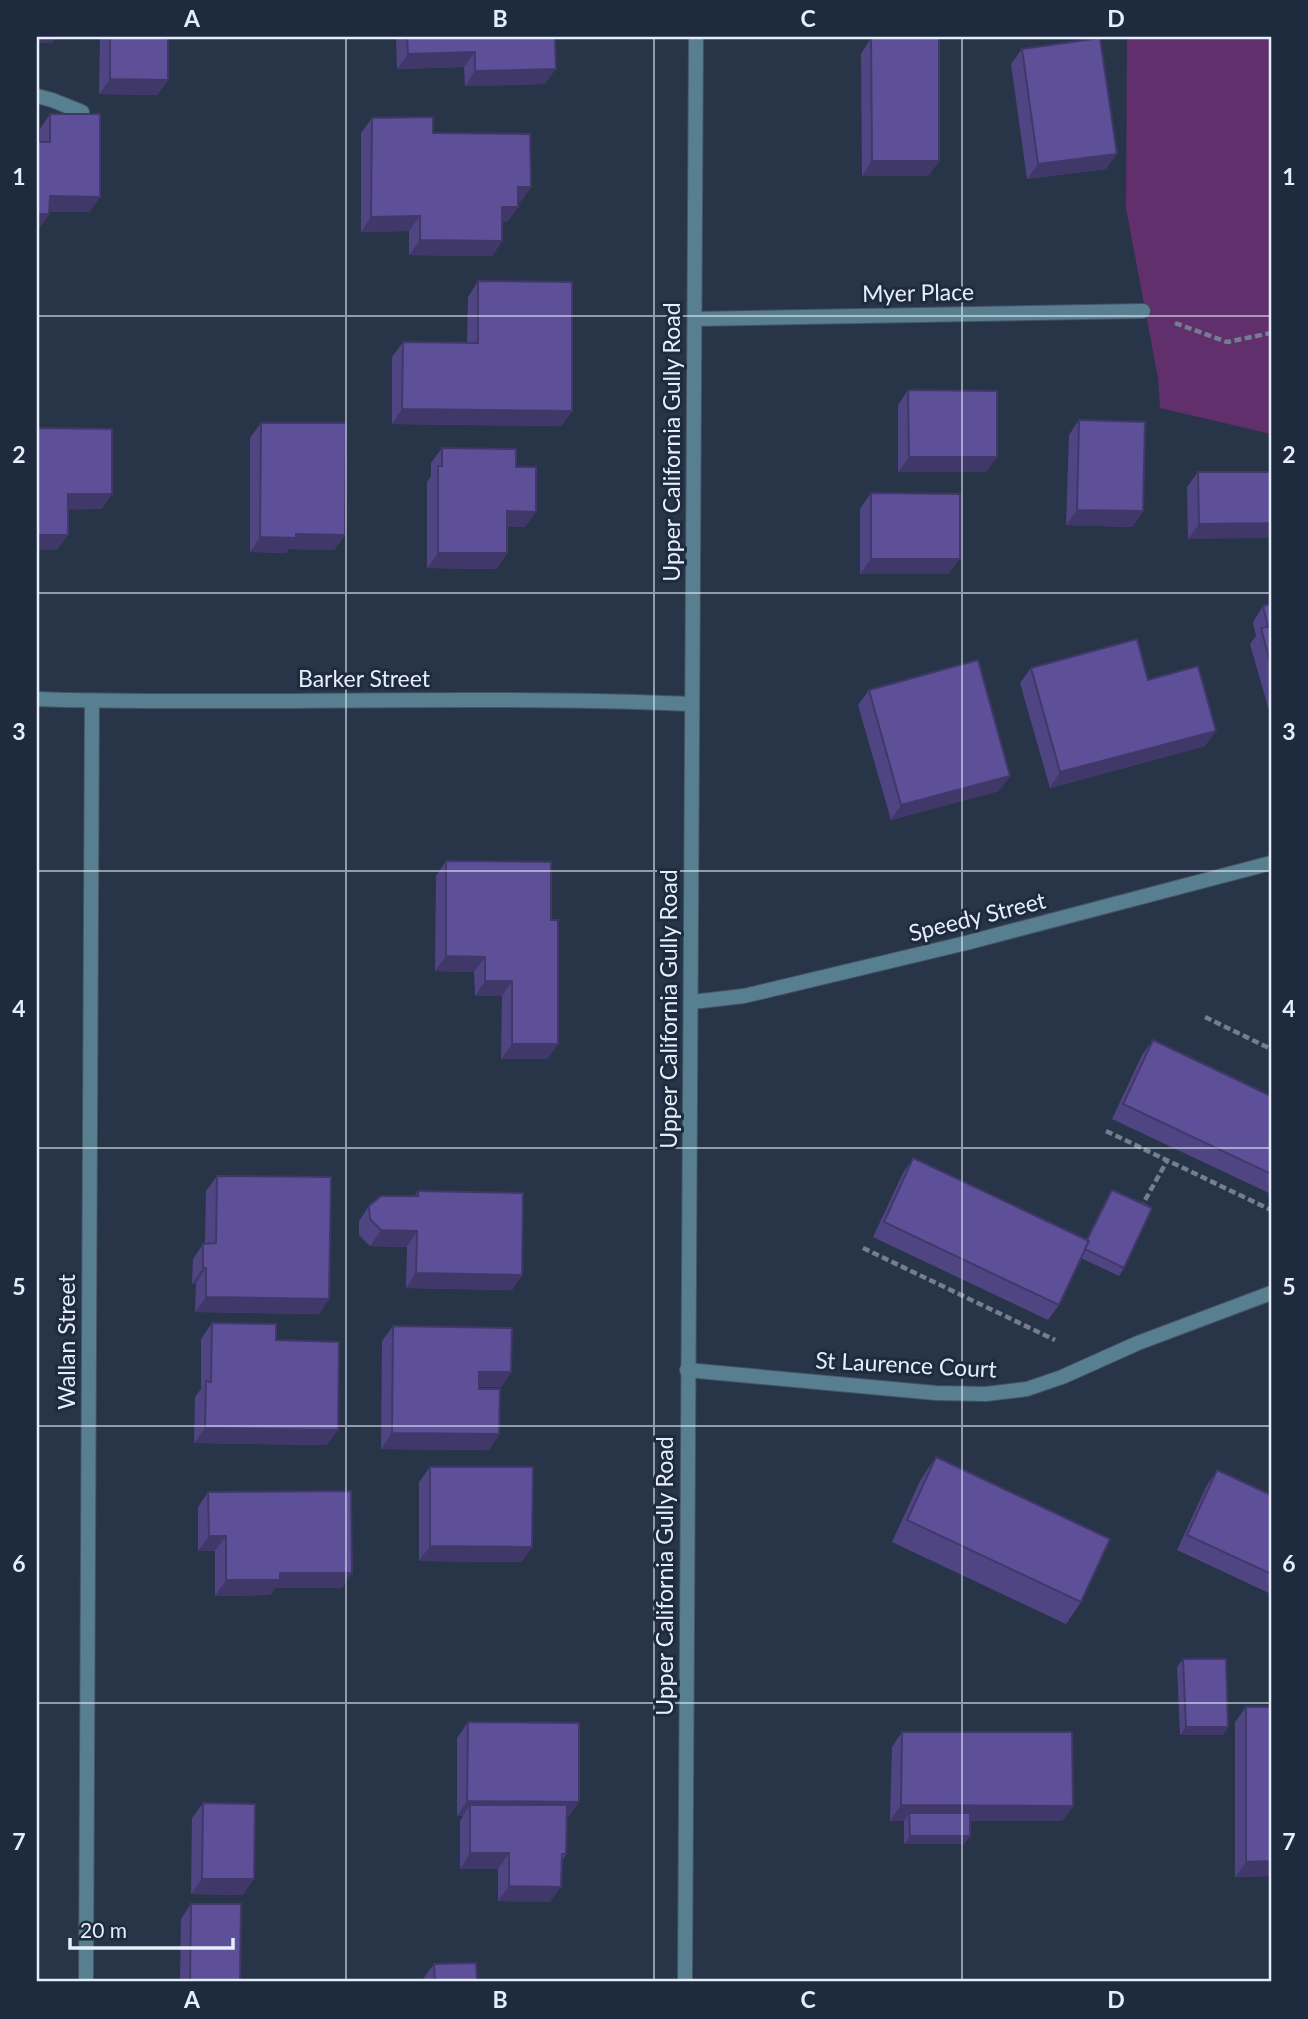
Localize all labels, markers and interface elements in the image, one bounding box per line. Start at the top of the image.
text: A [183,4,201,32]
text: B [492,4,508,32]
text: C [800,4,816,32]
text: D [1107,4,1125,32]
text: 1 [12,162,26,190]
text: 1 [1282,162,1296,190]
street label: Myer Place [862,277,974,307]
street label: Upper California Gully Road [657,302,685,582]
text: 2 [12,440,26,468]
text: 2 [1282,440,1296,468]
street label: Barker Street [298,664,431,692]
text: 3 [12,717,26,745]
text: 3 [1282,717,1296,745]
street label: Upper California Gully Road [654,869,682,1149]
street label: Speedy Street [906,885,1049,947]
text: 4 [12,994,26,1022]
text: 4 [1282,994,1296,1022]
text: 5 [12,1272,26,1300]
text: 5 [1282,1272,1296,1300]
street label: Wallan Street [52,1273,80,1410]
street label: St Laurence Court [815,1345,998,1383]
street label: Upper California Gully Road [650,1436,678,1716]
text: 6 [12,1549,26,1577]
text: 6 [1282,1549,1296,1577]
text: 7 [12,1827,26,1855]
text: 7 [1282,1827,1296,1855]
scale bar [70,1907,233,1951]
text: 20 m [80,1917,127,1942]
text: A [183,1985,201,2013]
text: B [492,1985,508,2013]
text: C [800,1985,816,2013]
text: D [1107,1985,1125,2013]

